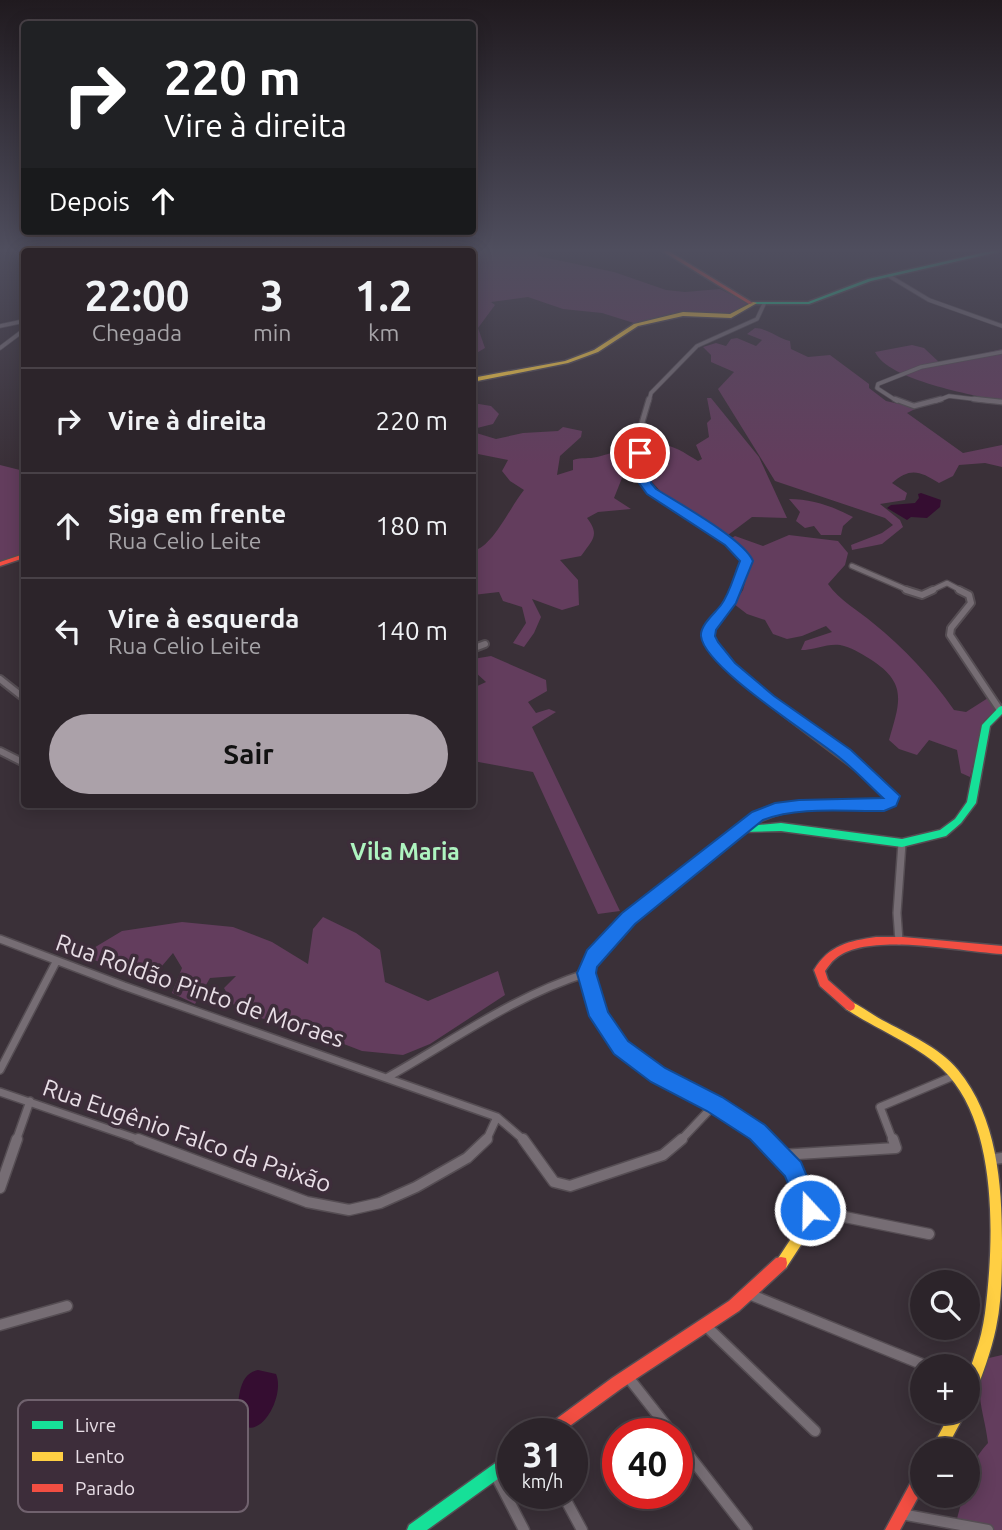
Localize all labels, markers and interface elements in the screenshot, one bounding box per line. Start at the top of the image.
icon: right [49,49,140,140]
text: 220 m [164,49,301,104]
text: Vire à direita [164,107,347,143]
icon: ahead [144,182,182,220]
text: Depois [49,187,130,216]
text: 22:00 [84,272,189,319]
text: 3 [260,272,284,319]
text: 1.2 [355,272,413,319]
text: Chegada [92,320,182,345]
text: min [253,320,291,345]
text: km [368,320,399,345]
icon: right [49,402,87,440]
text: Vire à direita [108,406,267,435]
text: 220 m [376,406,448,435]
pin [610,423,670,483]
icon: arrive [621,434,659,472]
text: Siga em frente [108,499,286,528]
icon: ahead [49,507,87,545]
text: 180 m [376,511,448,540]
text: Rua Celio Leite [108,528,261,553]
text: Vire à esquerda [108,604,299,633]
icon: left [49,612,87,650]
text: 140 m [376,616,448,645]
text: Rua Celio Leite [108,633,261,658]
button: Sair [49,714,448,794]
district label: Vila Maria [350,839,460,864]
street label: Rua Roldão Pinto de Moraes [52,928,348,1053]
street label: Rua Eugênio Falco da Paixão [39,1073,335,1198]
position arrow [773,1173,847,1247]
map controls [910,1270,980,1508]
button: search [910,1270,980,1340]
button: + [910,1354,980,1424]
legend [18,1400,248,1512]
text: Livre [75,1414,116,1436]
speed limit sign: 40 [602,1418,693,1509]
text: 31 [523,1434,562,1474]
button: − [910,1438,980,1508]
text: Lento [75,1445,125,1467]
text: km/h [522,1471,563,1491]
text: Parado [75,1477,135,1499]

